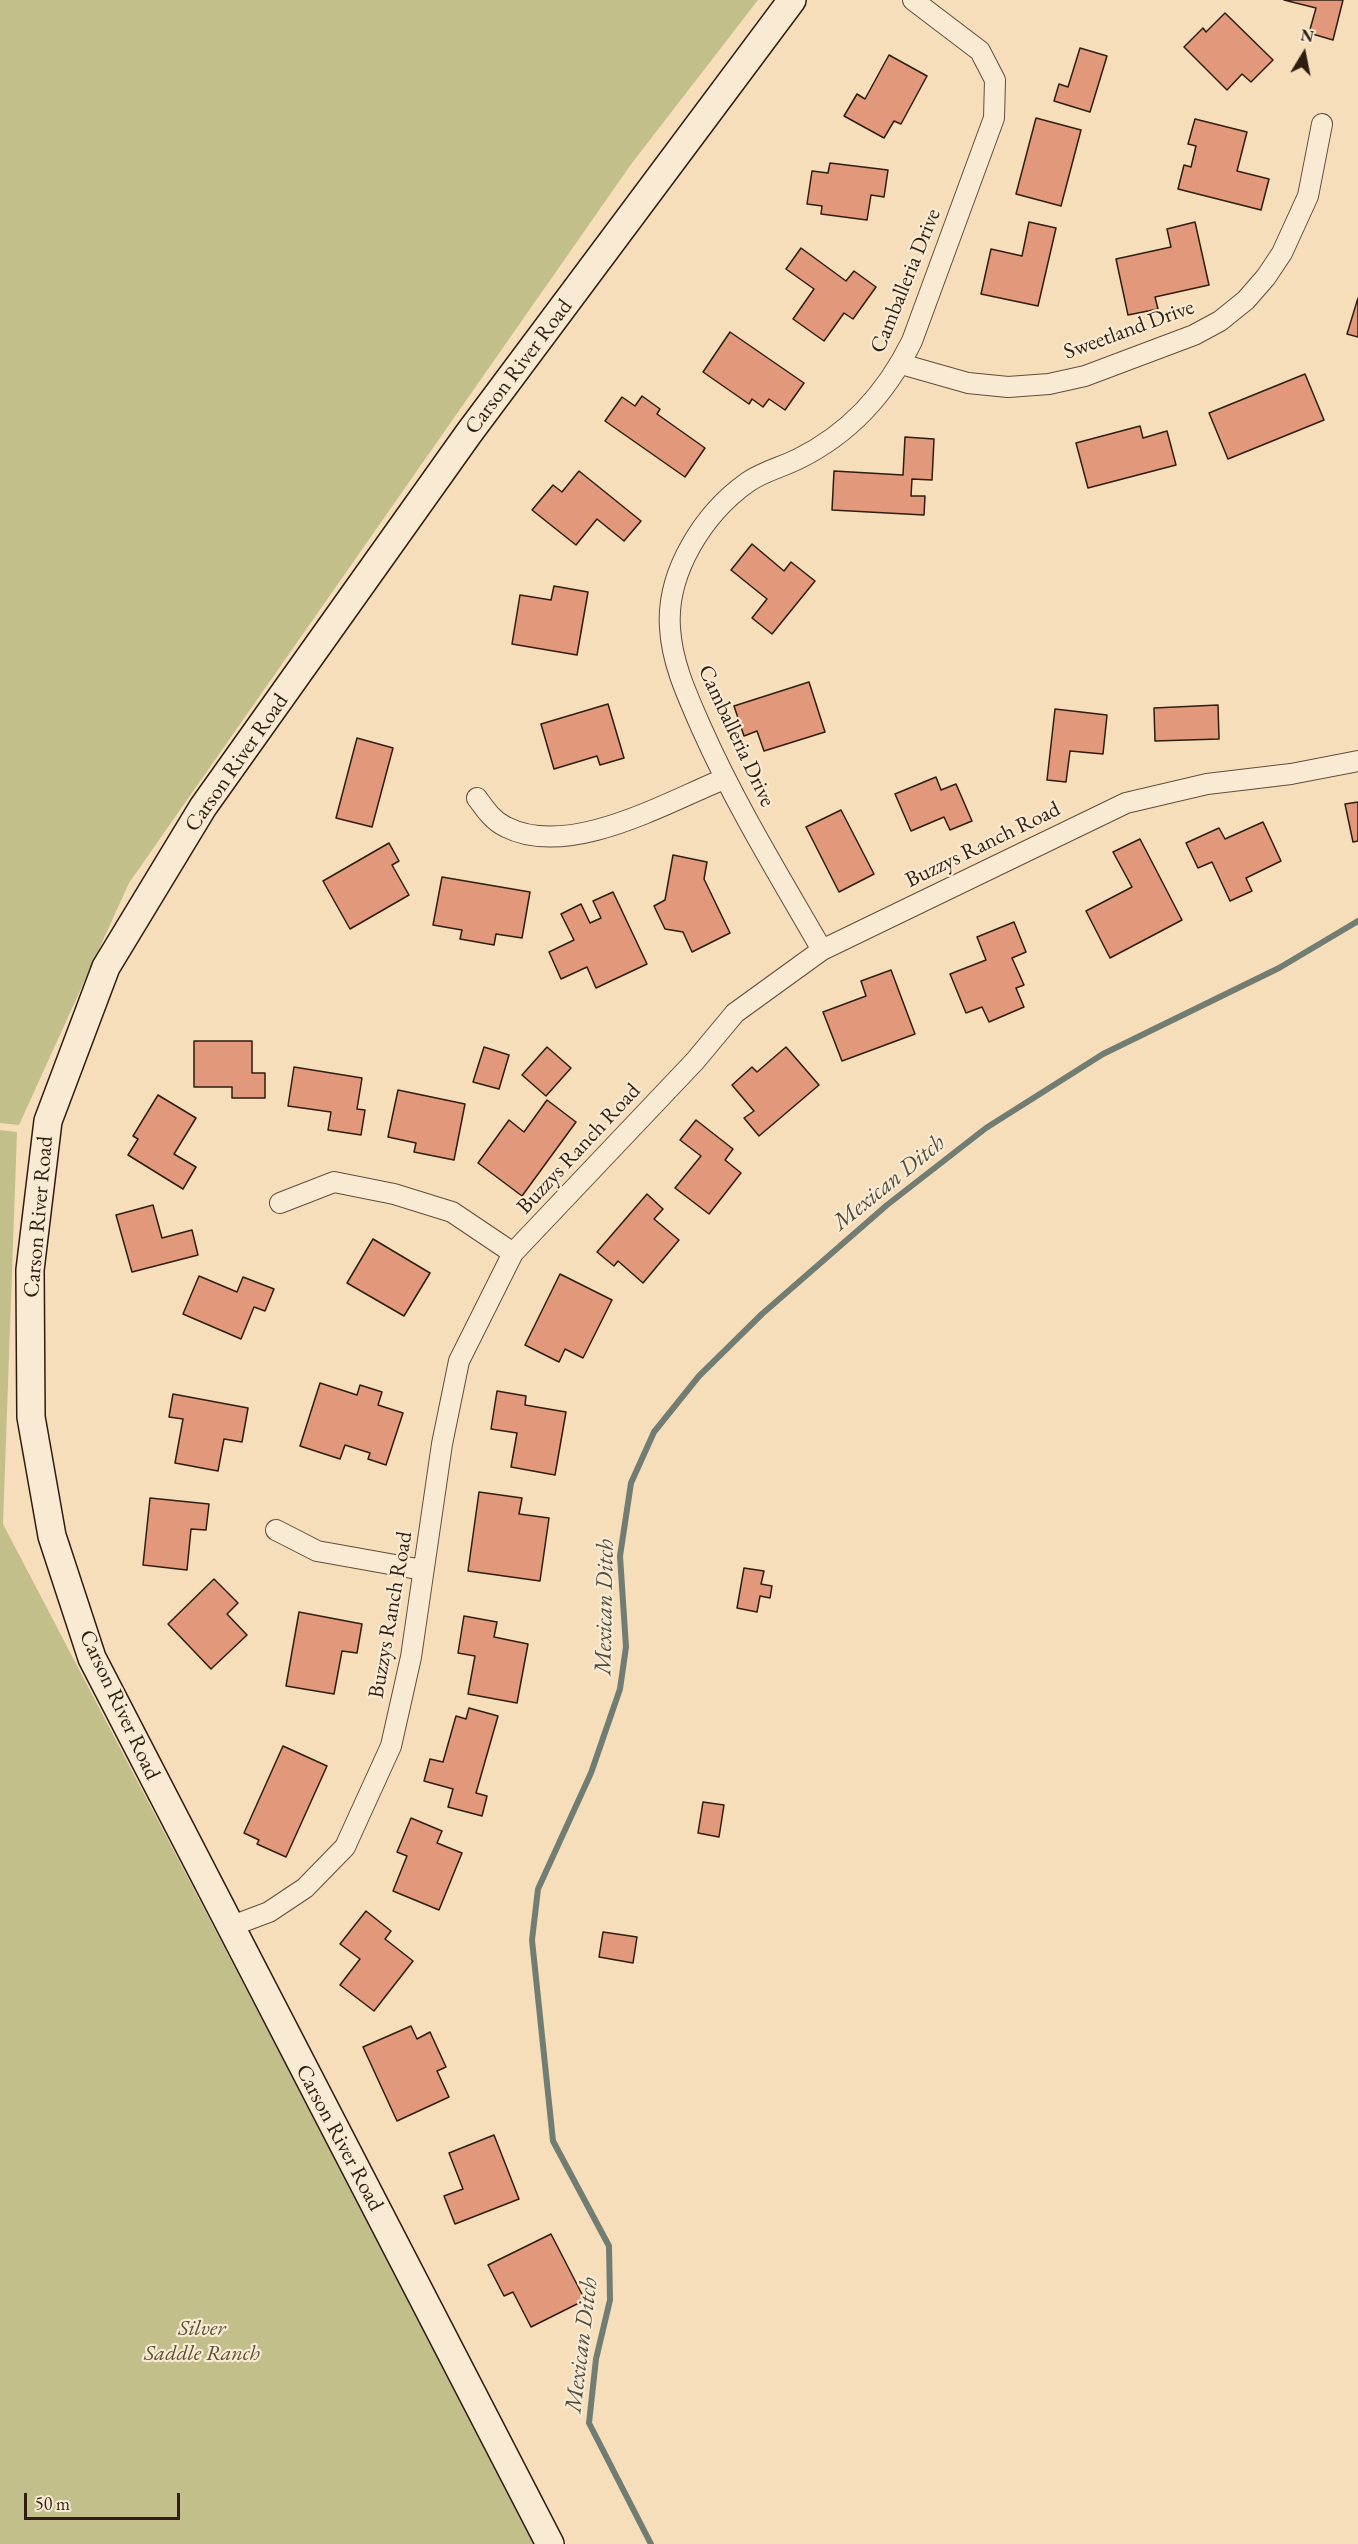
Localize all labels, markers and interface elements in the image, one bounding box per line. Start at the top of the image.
north arrow [1274,24,1334,84]
text: N [1299,24,1315,47]
street label: Camballeria Drive [865,205,947,357]
street label: Carson River Road [460,294,578,440]
street label: Sweetland Drive [1060,294,1198,366]
street label: Camballeria Drive [692,661,780,811]
street label: Carson River Road [180,689,294,837]
street label: Buzzys Ranch Road [901,796,1065,894]
street label: Buzzys Ranch Road [512,1078,646,1220]
water label: Mexican Ditch [827,1129,951,1237]
street label: Carson River Road [19,1135,59,1299]
street label: Buzzys Ranch Road [363,1529,419,1701]
water label: Mexican Ditch [589,1539,621,1675]
street label: Carson River Road [73,1626,165,1784]
street label: Carson River Road [289,2060,389,2216]
water label: Mexican Ditch [559,2276,605,2414]
park label: Silver Saddle Ranch [144,2316,260,2368]
scale bar [27,2481,183,2519]
text: 50 m [35,2492,70,2515]

